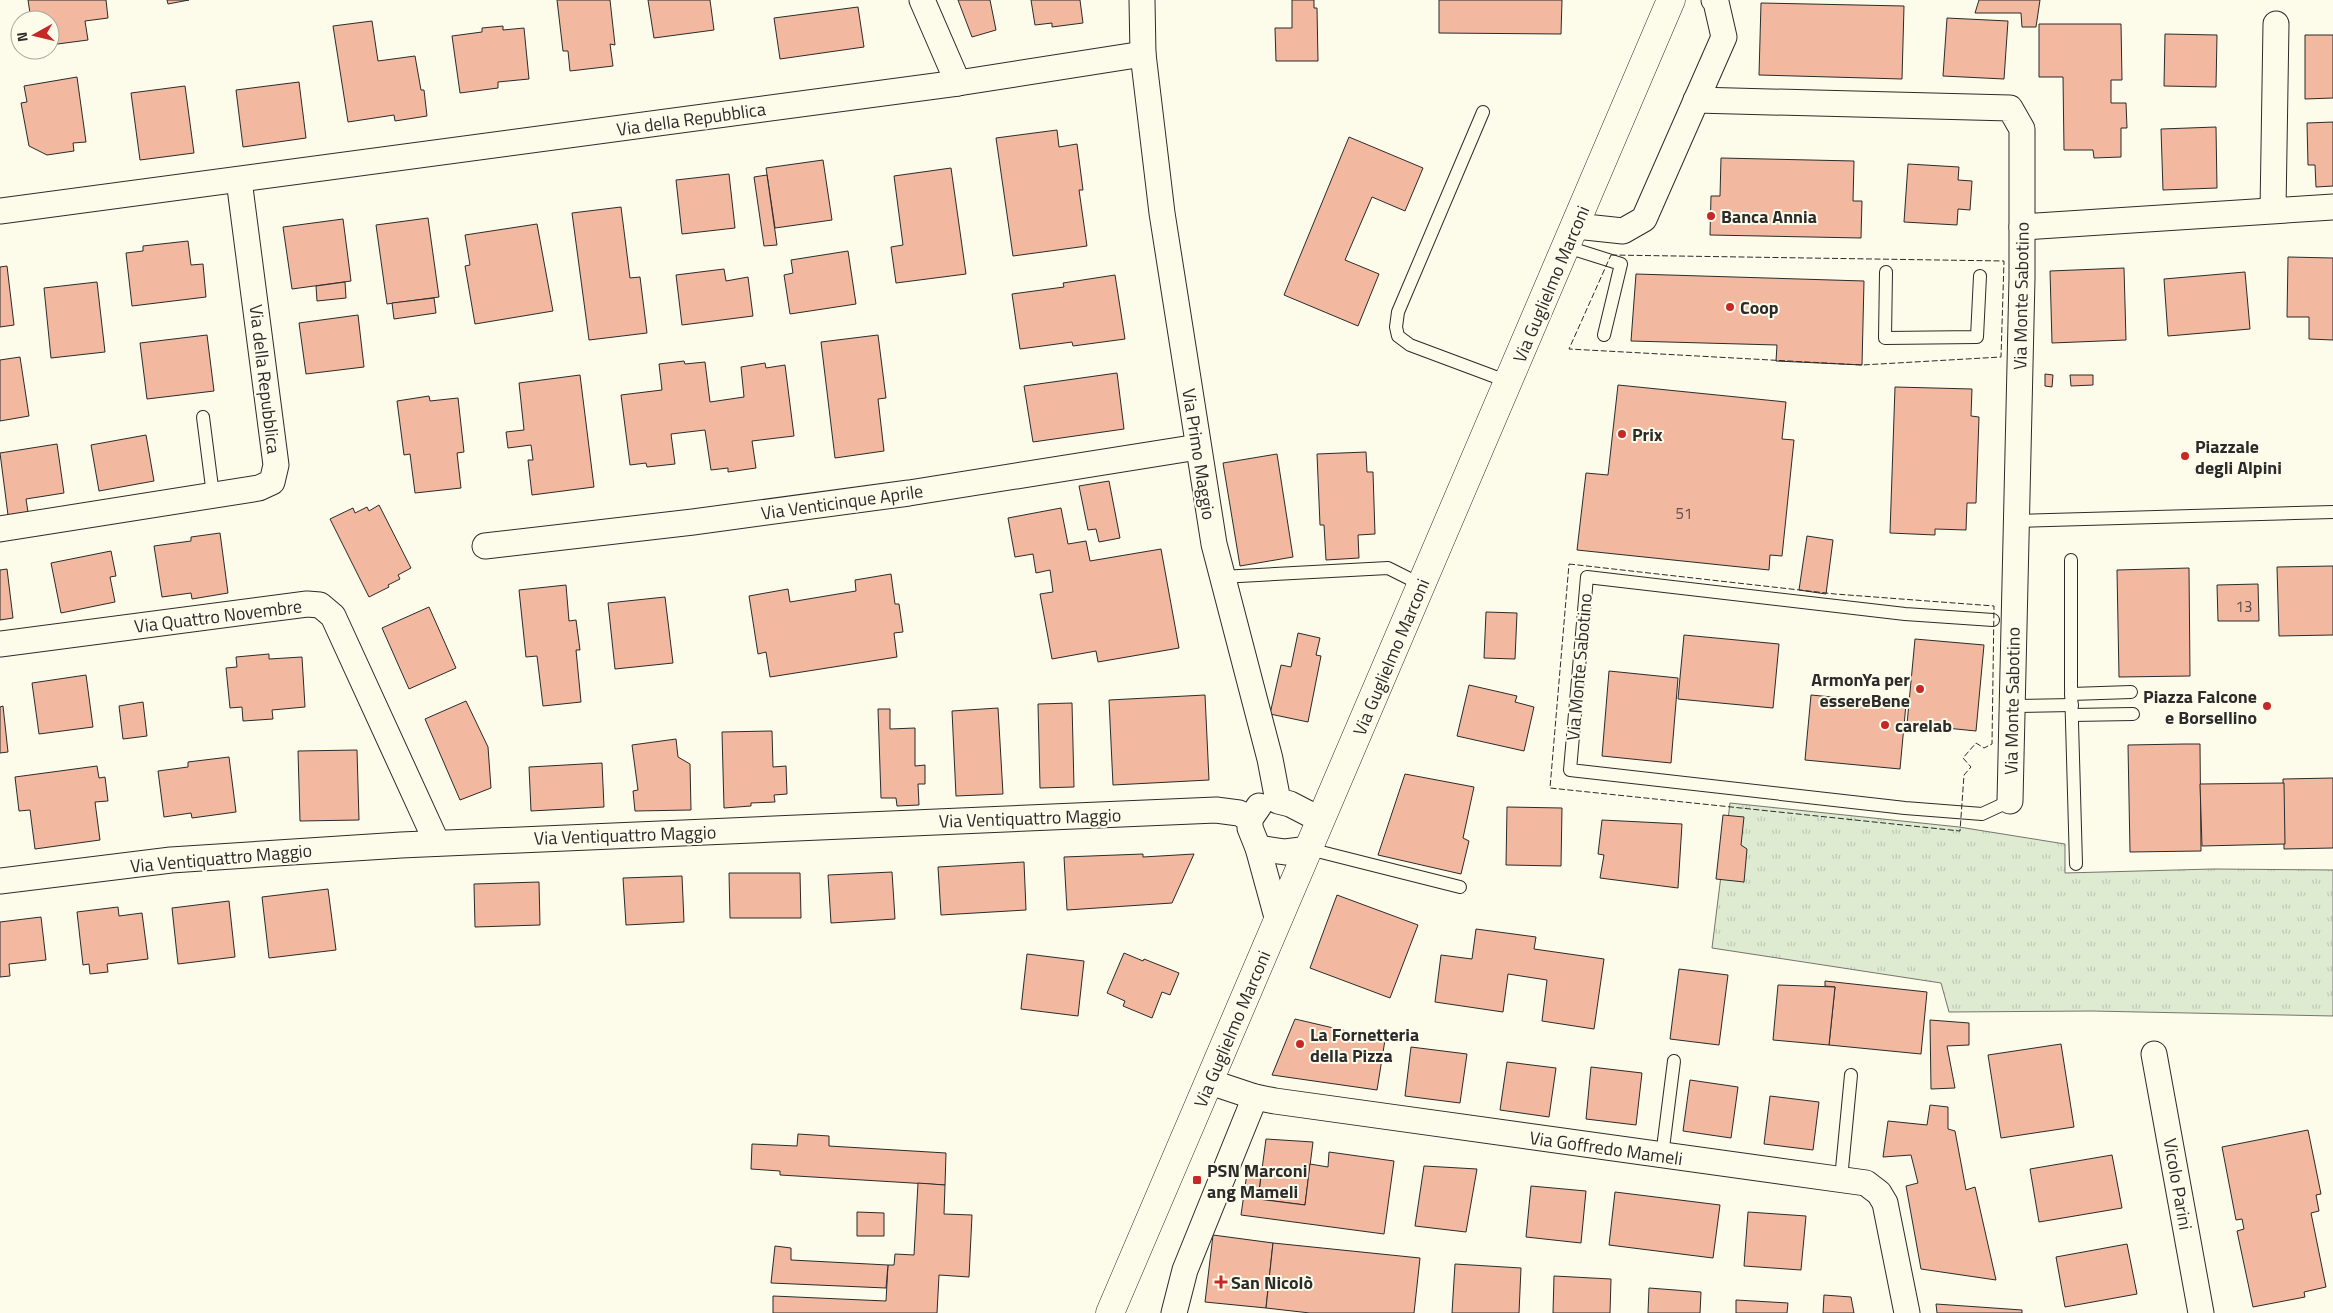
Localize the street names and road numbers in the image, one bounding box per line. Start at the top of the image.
street label: Via della Repubblica [615,95,767,143]
street label: Via Guglielmo Marconi [1506,201,1596,367]
street label: Via Monte Sabotino [2006,222,2036,370]
street label: Via della Repubblica [242,303,288,455]
street label: Via Primo Maggio [1175,386,1223,522]
street label: Via Venticinque Aprile [759,477,925,527]
street label: Via Guglielmo Marconi [1346,574,1436,740]
street label: Via Quattro Novembre [133,592,303,640]
street label: Via Monte Sabotino [1559,592,1599,742]
street label: Via Monte Sabotino [1997,627,2027,775]
street label: Via Ventiquattro Maggio [938,801,1122,835]
street label: Via Ventiquattro Maggio [533,818,717,852]
street label: Via Ventiquattro Maggio [129,837,313,879]
street label: Via Guglielmo Marconi [1187,946,1277,1112]
street label: Via Goffredo Mameli [1528,1124,1684,1172]
street label: Vicolo Parini [2157,1136,2199,1232]

